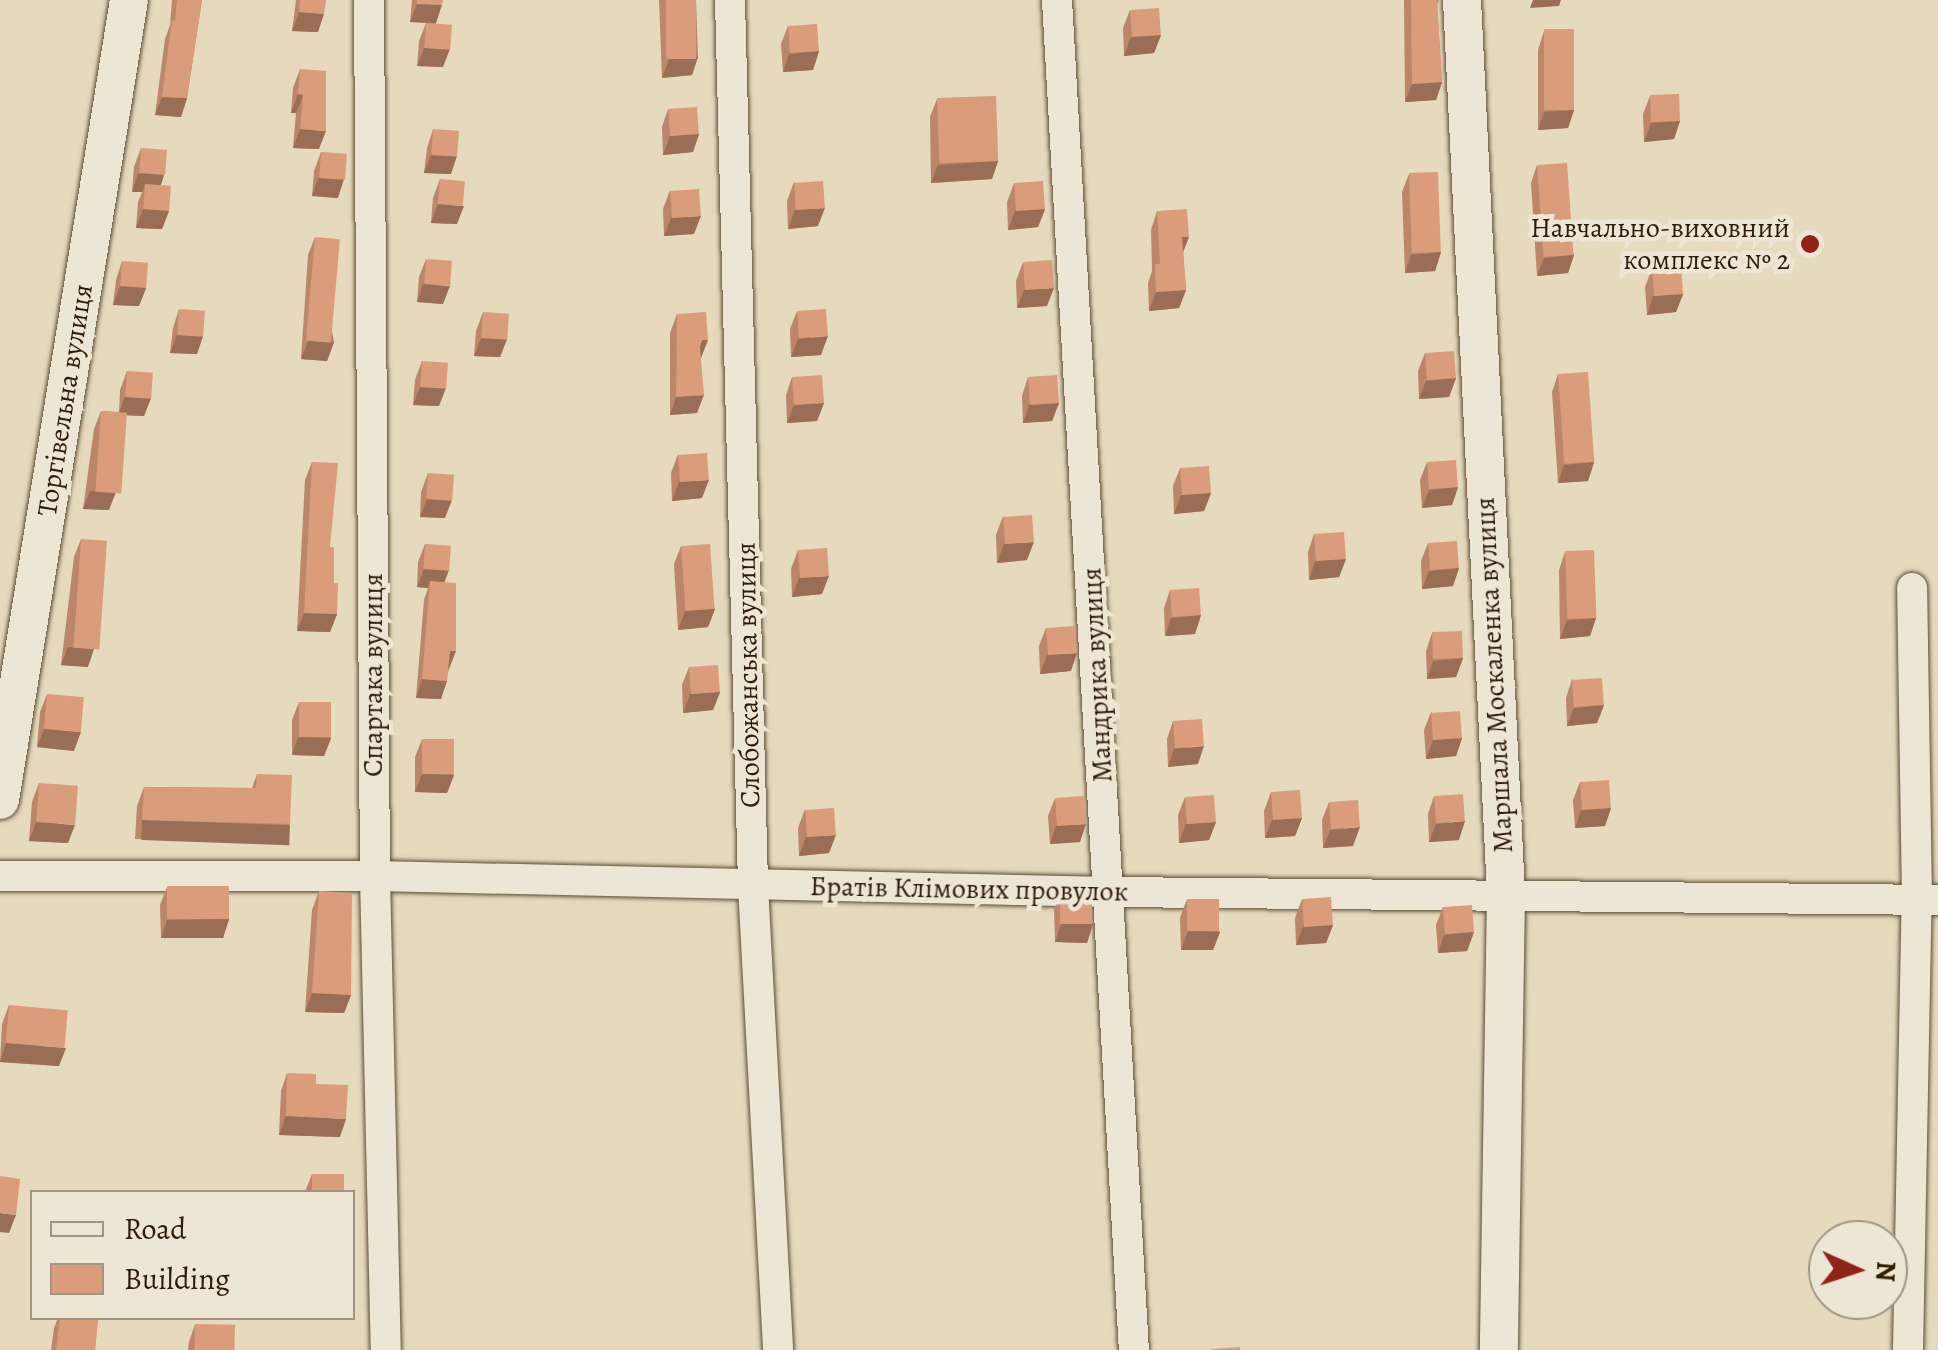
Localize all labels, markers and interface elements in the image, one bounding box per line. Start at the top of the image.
place label: Навчально-виховний комплекс № 2 [1530,211,1790,277]
marker: Навчально-виховний комплекс № 2 [1799,233,1821,255]
street label: Торгівельна вулиця [30,282,100,518]
street label: Маршала Москаленка вулиця [1468,496,1520,854]
street label: Слобожанська вулиця [729,542,767,808]
street label: Мандрика вулиця [1075,567,1119,783]
street label: Спартака вулиця [356,573,390,777]
street label: Братів Клімових провулок [809,869,1129,909]
legend [30,1190,355,1320]
text: Road [124,1209,186,1249]
north arrow [1808,1220,1908,1320]
text: Building [124,1259,230,1299]
text: N [1866,1260,1905,1283]

